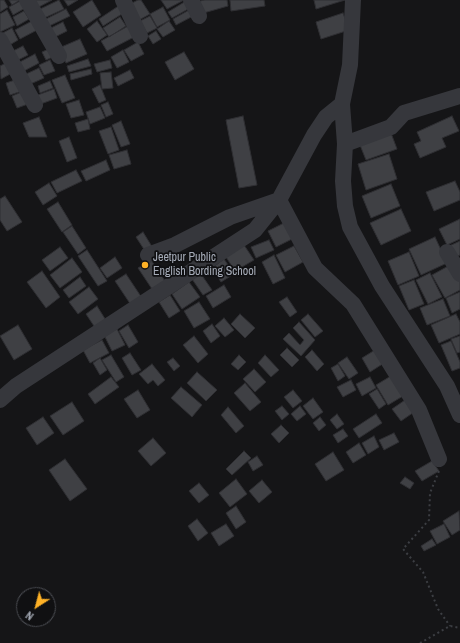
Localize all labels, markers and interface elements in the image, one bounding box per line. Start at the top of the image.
place label: Jeetpur Public English Bording School [153,251,256,279]
marker: Jeetpur Public English Bording School [140,260,150,270]
north arrow [16,587,56,627]
text: N [23,608,36,623]

